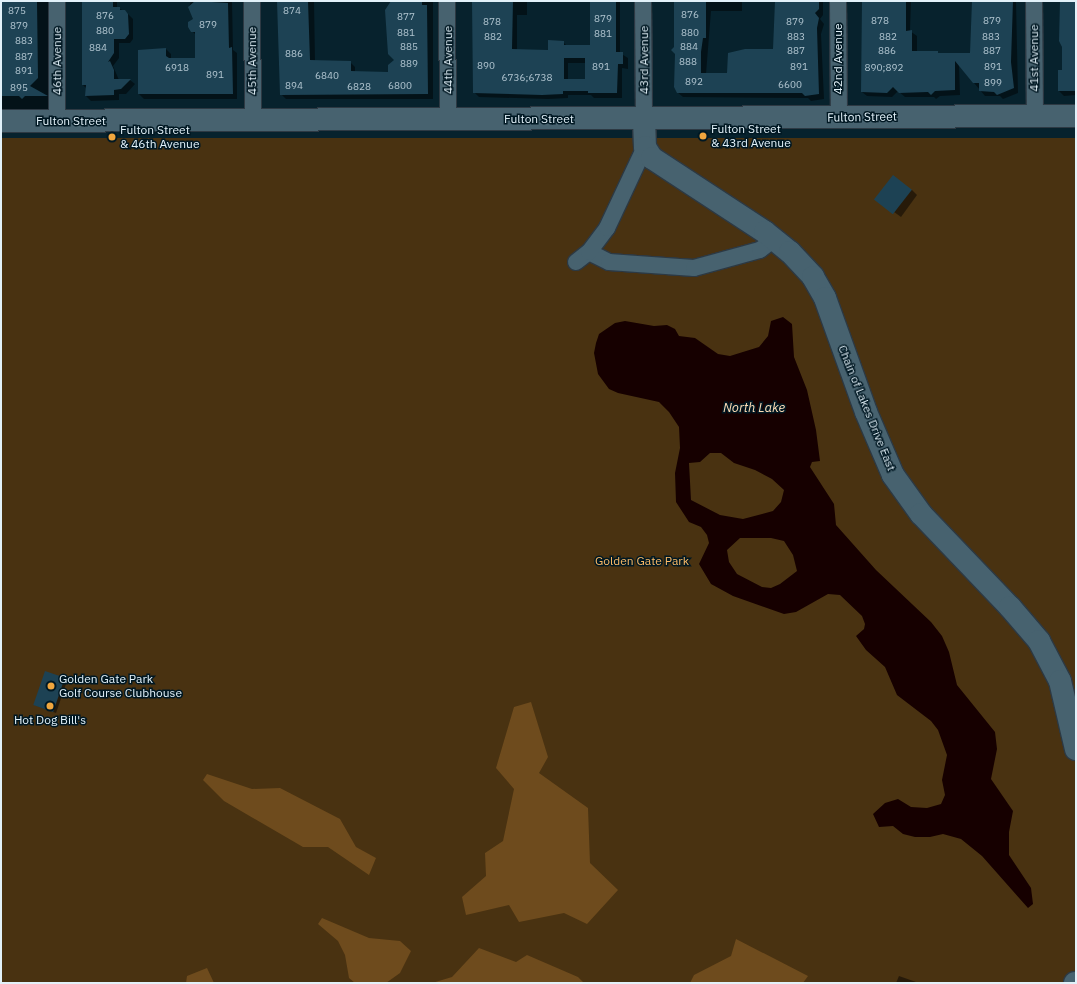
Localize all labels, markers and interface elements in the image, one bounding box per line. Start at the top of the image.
house number: 875 [8,5,26,17]
house number: 874 [283,5,301,17]
house number: 876 [681,9,699,21]
house number: 876 [96,10,114,22]
house number: 877 [397,11,415,23]
house number: 879 [594,13,612,25]
house number: 878 [871,15,889,27]
house number: 879 [983,15,1001,27]
house number: 878 [483,16,501,28]
house number: 879 [786,16,804,28]
house number: 879 [199,19,217,31]
house number: 879 [10,20,28,32]
street label: 42nd Avenue [831,23,845,95]
street label: 41st Avenue [1027,24,1041,92]
house number: 880 [96,25,114,37]
street label: 44th Avenue [441,26,455,94]
street label: 43rd Avenue [637,26,651,94]
street label: 46th Avenue [50,27,64,95]
street label: 45th Avenue [245,27,259,95]
house number: 881 [397,27,415,39]
house number: 880 [681,27,699,39]
house number: 881 [594,28,612,40]
house number: 882 [484,31,502,43]
house number: 883 [787,31,805,43]
house number: 882 [879,31,897,43]
house number: 883 [982,31,1000,43]
house number: 883 [15,35,33,47]
house number: 885 [400,41,418,53]
house number: 884 [680,41,698,53]
house number: 884 [89,42,107,54]
house number: 887 [787,45,805,57]
house number: 886 [878,45,896,57]
house number: 887 [983,45,1001,57]
house number: 886 [285,48,303,60]
house number: 887 [15,51,33,63]
house number: 888 [679,56,697,68]
house number: 889 [400,58,418,70]
house number: 890 [477,60,495,72]
house number: 891 [592,61,610,73]
house number: 891 [790,61,808,73]
house number: 891 [984,61,1002,73]
house number: 6918 [165,62,189,74]
house number: 890;892 [865,62,903,74]
house number: 891 [15,65,33,77]
house number: 891 [206,69,224,81]
house number: 6840 [315,70,339,82]
house number: 6736;6738 [502,72,552,84]
house number: 892 [685,76,703,88]
house number: 899 [984,77,1002,89]
house number: 6600 [778,79,802,91]
house number: 894 [285,80,303,92]
house number: 6800 [388,80,412,92]
house number: 6828 [347,81,371,93]
house number: 895 [10,82,28,94]
street label: Fulton Street [827,109,897,125]
street label: Fulton Street [504,112,574,126]
street label: Fulton Street [36,114,106,128]
place label: Fulton Street & 43rd Avenue [711,122,791,150]
place label: Fulton Street & 46th Avenue [120,123,199,151]
marker: Fulton Street & 43rd Avenue [698,131,708,141]
marker: Fulton Street & 46th Avenue [107,132,117,142]
street label: Chain of Lakes Drive East [835,343,899,473]
water label: North Lake [723,400,785,416]
park label: Golden Gate Park [595,554,689,568]
place label: Golden Gate Park Golf Course Clubhouse [59,672,182,700]
marker: Golden Gate Park Golf Course Clubhouse [46,681,56,691]
marker: Hot Dog Bill's [45,701,55,711]
place label: Hot Dog Bill's [14,713,86,727]

